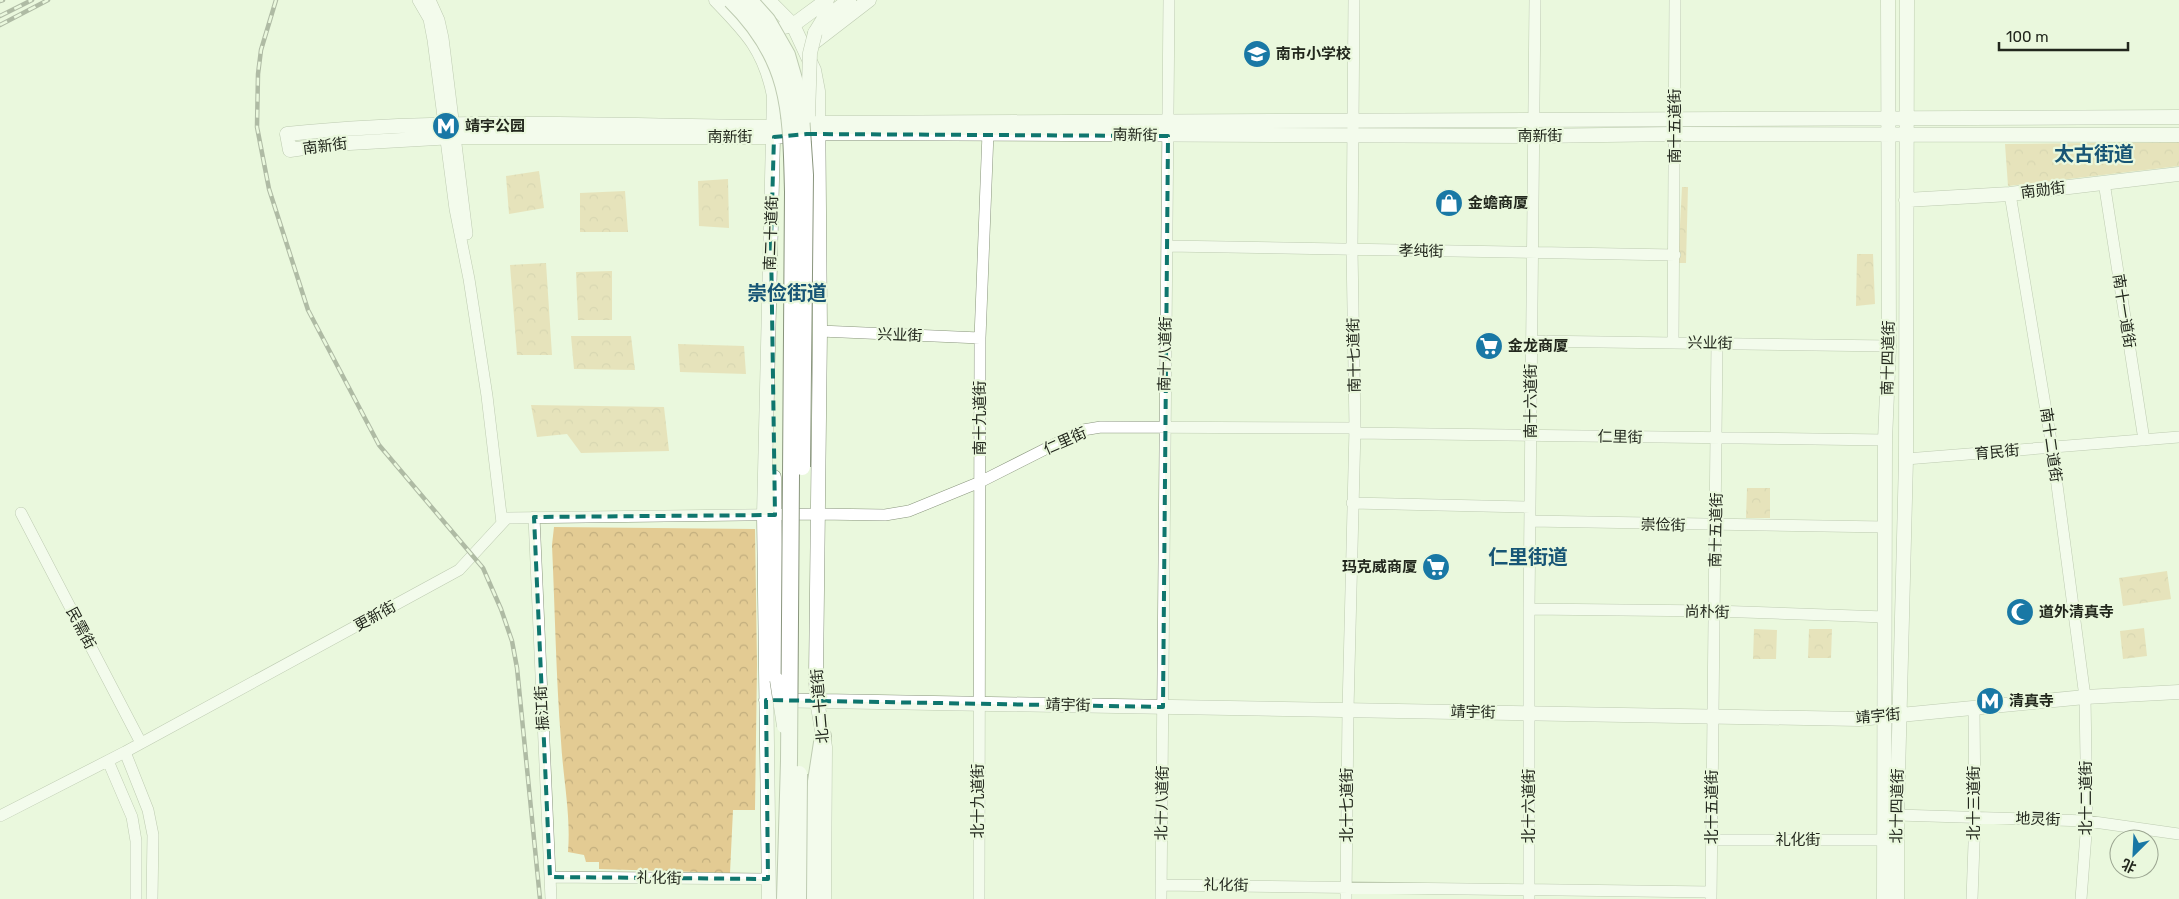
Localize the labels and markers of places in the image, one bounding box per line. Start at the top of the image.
school or university icon: 南市小学校 [1242,39,1272,69]
place label: 南市小学校 [1276,45,1351,63]
metro station icon: 靖宇公园 [431,111,461,141]
place label: 靖宇公园 [465,117,525,135]
shop icon: 金蟾商厦 [1434,188,1464,218]
place label: 金蟾商厦 [1468,194,1528,212]
supermarket icon: 金龙商厦 [1474,331,1504,361]
place label: 金龙商厦 [1508,337,1568,355]
supermarket icon: 玛克威商厦 [1421,552,1451,582]
place label: 玛克威商厦 [1342,558,1417,576]
mosque icon: 道外清真寺 [2005,597,2035,627]
place label: 道外清真寺 [2039,603,2114,621]
metro station icon: 清真寺 [1975,686,2005,716]
place label: 清真寺 [2009,692,2054,710]

